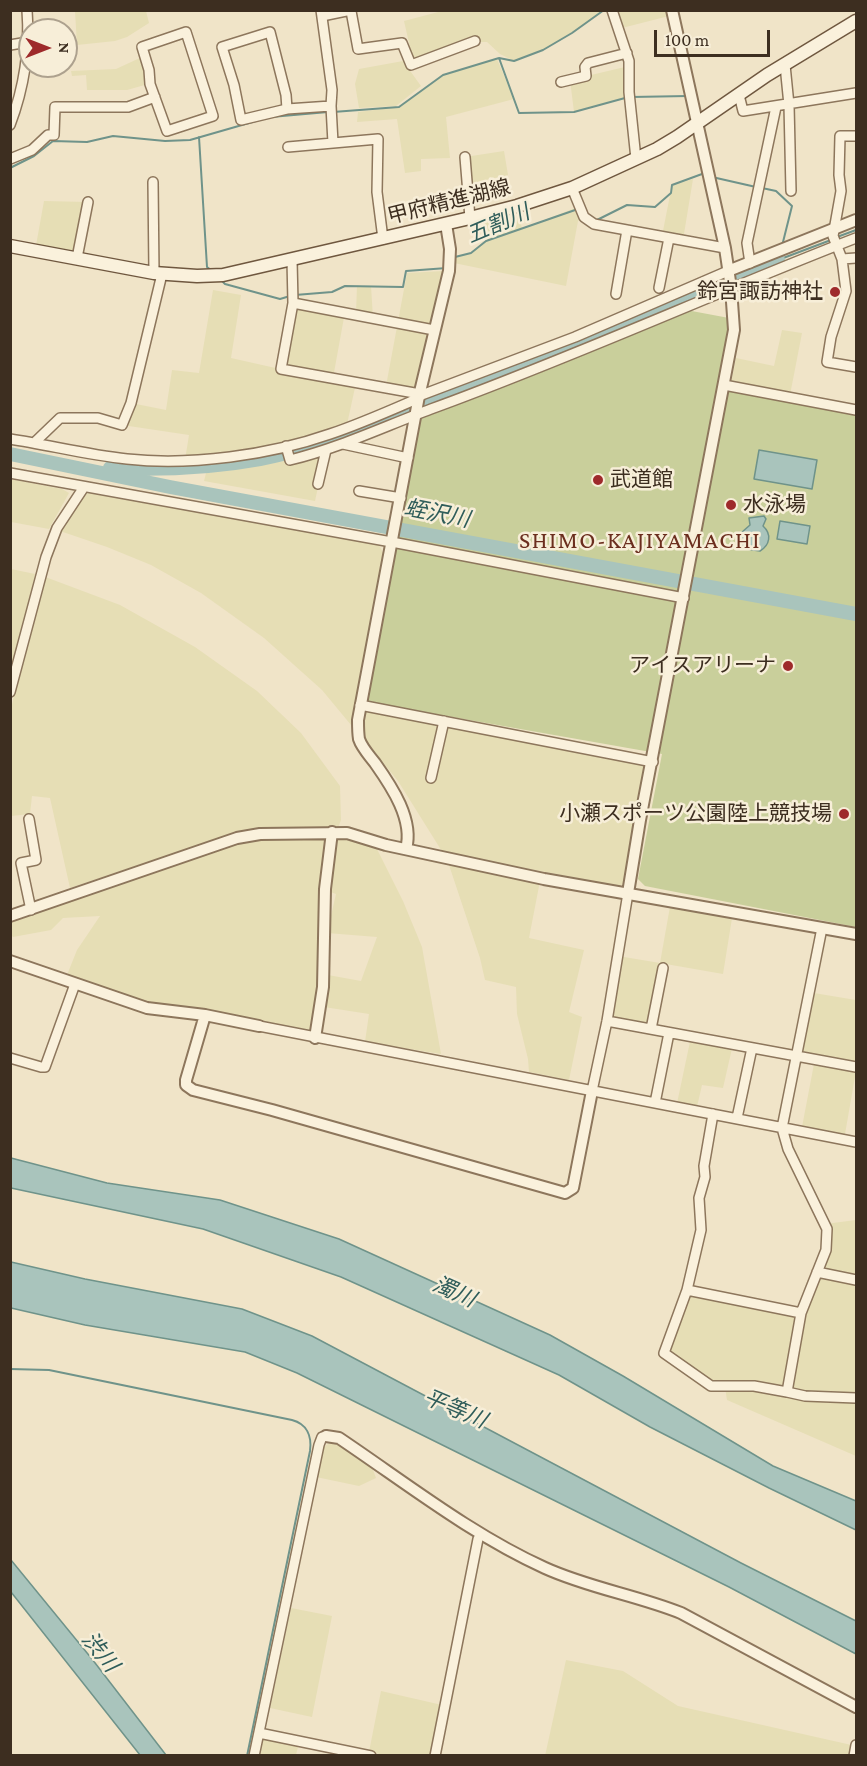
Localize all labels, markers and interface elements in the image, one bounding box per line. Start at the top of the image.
north arrow [18,18,78,78]
scale bar [657,18,772,56]
text: 100 m [665,30,709,50]
text: N [56,43,73,53]
street label: 甲府精進湖線 [385,175,513,229]
water label: 五割川 [462,199,534,249]
place label: 鈴宮諏訪神社 [697,279,823,305]
marker: 鈴宮諏訪神社 [828,285,842,299]
place label: 武道館 [610,467,673,493]
marker: 武道館 [591,473,605,487]
place label: 水泳場 [743,492,806,518]
water label: 蛭沢川 [402,495,472,533]
marker: 水泳場 [724,498,738,512]
district label: SHIMO-KAJIYAMACHI [519,527,761,555]
place label: アイスアリーナ [629,653,776,679]
marker: アイスアリーナ [781,659,795,673]
place label: 小瀬スポーツ公園陸上競技場 [559,801,832,827]
marker: 小瀬スポーツ公園陸上競技場 [837,807,851,821]
water label: 濁川 [429,1271,479,1313]
water label: 平等川 [419,1384,491,1434]
water label: 渋川 [76,1627,124,1677]

